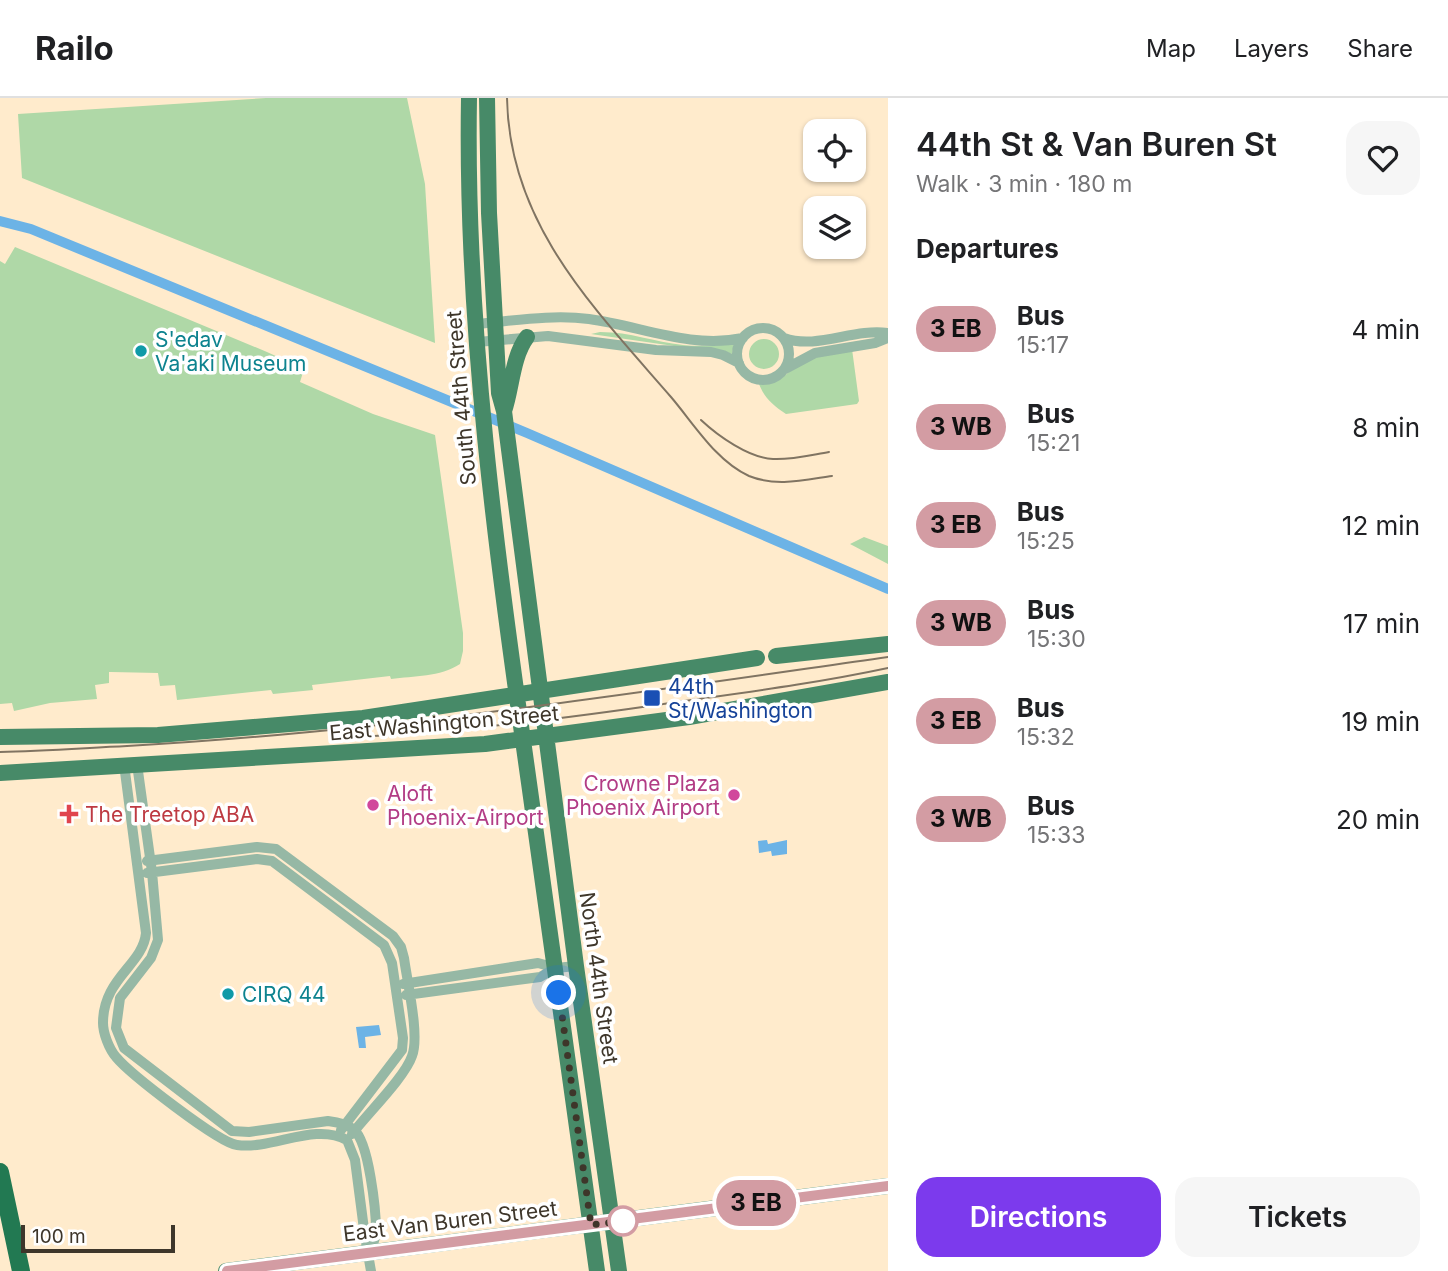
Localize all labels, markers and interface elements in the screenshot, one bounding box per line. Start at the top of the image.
text: Railo [35,28,114,68]
text: Map [1146,34,1196,63]
text: Layers [1234,34,1309,63]
text: Share [1347,34,1413,63]
map controls [803,119,866,259]
button: locate [803,119,866,182]
button: heart [1346,121,1420,195]
text: 44th St & Van Buren St [916,124,1277,164]
text: Walk · 3 min · 180 m [916,170,1132,198]
button: layers [803,196,866,259]
text: Departures [916,233,1059,264]
text: Bus [1017,300,1065,331]
street label: South 44th Street [441,309,481,486]
text: 3 EB [930,314,982,343]
text: 4 min [1351,314,1420,345]
place label: S'edav Va'aki Museum [155,327,306,376]
text: 15:17 [1017,331,1069,359]
marker: S'edav Va'aki Museum [133,343,149,359]
text: Bus [1027,398,1075,429]
text: 3 WB [930,412,992,441]
text: 8 min [1352,412,1420,443]
text: 15:21 [1027,429,1080,457]
text: Bus [1017,496,1065,527]
text: 3 EB [930,510,982,539]
text: 12 min [1342,510,1420,541]
text: 15:25 [1017,527,1075,555]
text: Bus [1027,594,1075,625]
text: 3 WB [930,608,992,637]
text: 17 min [1343,608,1420,639]
text: 15:30 [1027,625,1086,653]
place label: 44th St/Washington [668,674,813,723]
marker: 44th St/Washington [642,688,662,708]
text: Bus [1017,692,1065,723]
street label: East Washington Street [328,700,560,745]
text: 3 EB [930,706,982,735]
text: 19 min [1342,706,1420,737]
text: 15:32 [1017,723,1075,751]
place label: Crowne Plaza Phoenix Airport [566,771,720,820]
place label: Aloft Phoenix-Airport [387,781,544,830]
marker: Crowne Plaza Phoenix Airport [726,787,742,803]
text: Bus [1027,790,1075,821]
marker: Aloft Phoenix-Airport [365,797,381,813]
place label: The Treetop ABA [85,802,254,827]
marker: The Treetop ABA [59,804,79,824]
text: 3 WB [930,804,992,833]
text: 20 min [1336,804,1420,835]
text: 15:33 [1027,821,1085,849]
street label: North 44th Street [575,890,623,1066]
your location [541,975,576,1010]
place label: CIRQ 44 [242,982,326,1007]
marker: CIRQ 44 [220,986,236,1002]
button: Directions [916,1177,1161,1257]
button: Tickets [1175,1177,1420,1257]
line badge: 3 EB [707,1180,805,1226]
text: 3 EB [730,1188,782,1217]
street label: East Van Buren Street [342,1195,559,1247]
unlabelled marker [608,1206,638,1236]
scale bar [21,1222,175,1254]
text: 100 m [32,1225,86,1248]

